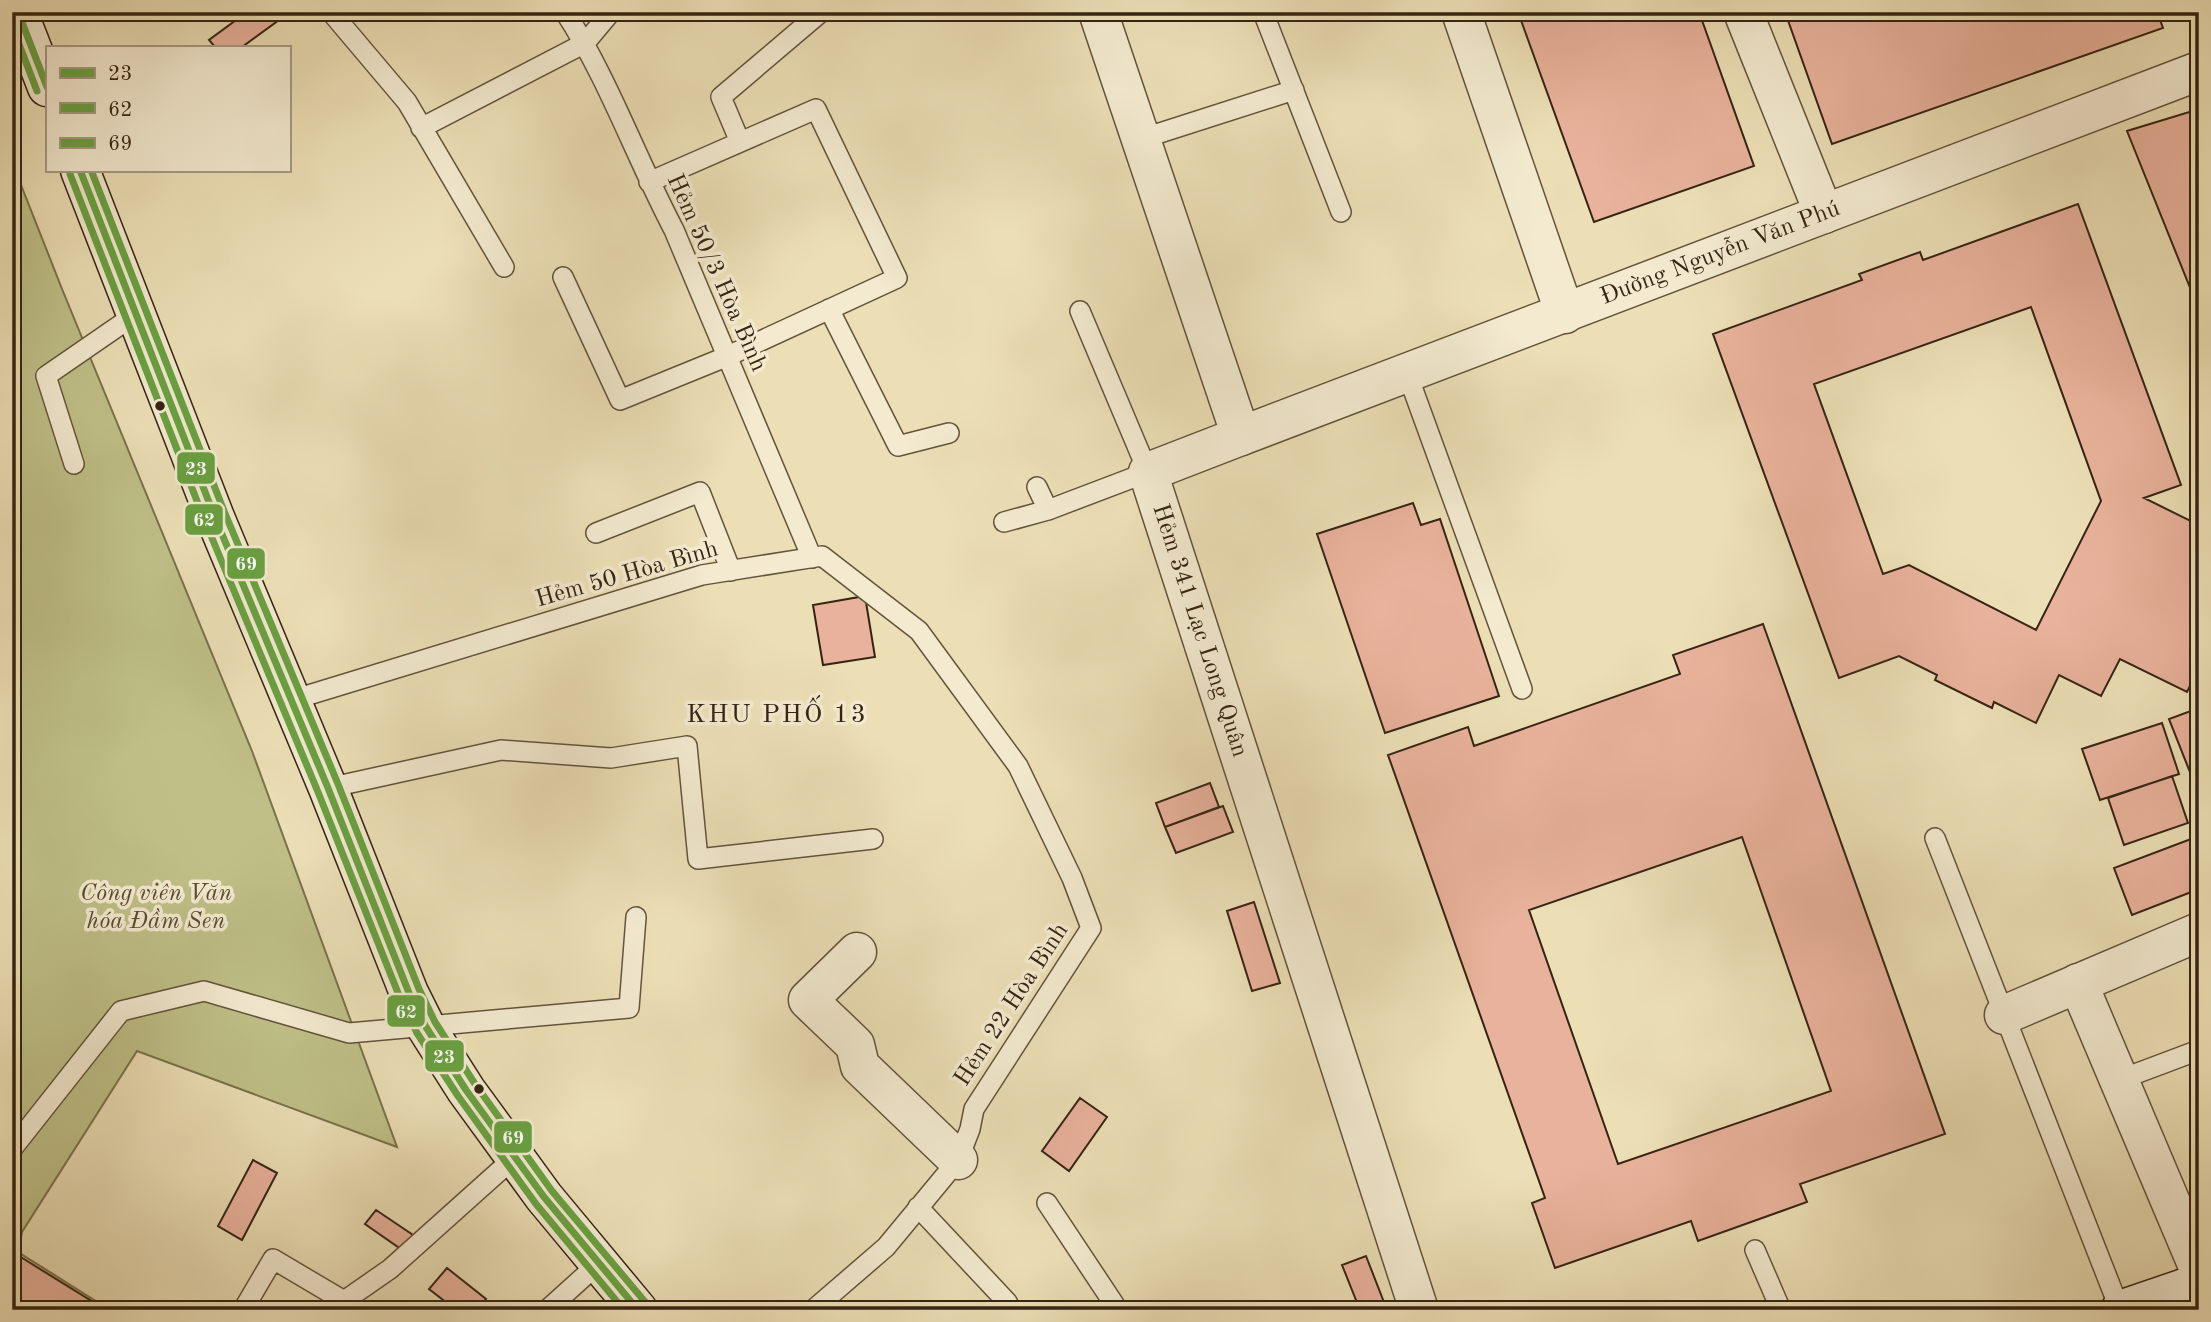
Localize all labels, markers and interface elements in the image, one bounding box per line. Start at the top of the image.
legend [46,46,290,172]
text: 23 [108,64,132,85]
text: 62 [108,100,132,121]
text: 69 [108,134,132,155]
street label: Hẻm 50/3 Hòa Bình [662,171,770,375]
street label: Đường Nguyễn Văn Phú [1597,197,1844,310]
unlabelled marker [153,399,167,413]
line badge: 23 [176,451,216,485]
text: 23 [185,461,207,480]
street label: Hẻm 341 Lạc Long Quân [1147,501,1251,760]
line badge: 62 [184,503,224,536]
text: 62 [193,512,215,531]
street label: Hẻm 50 Hòa Bình [533,537,721,613]
line badge: 69 [226,547,266,580]
text: 69 [235,556,257,575]
district label: KHU PHỐ 13 [686,695,868,728]
park label: Công viên Văn hóa Đầm Sen [80,882,232,934]
street label: Hẻm 22 Hòa Bình [951,919,1073,1091]
line badge: 62 [386,994,426,1028]
text: 62 [395,1004,417,1023]
line badge: 23 [424,1039,465,1073]
text: 23 [433,1049,455,1068]
unlabelled marker [472,1082,486,1096]
line badge: 69 [493,1120,533,1154]
text: 69 [502,1130,524,1149]

